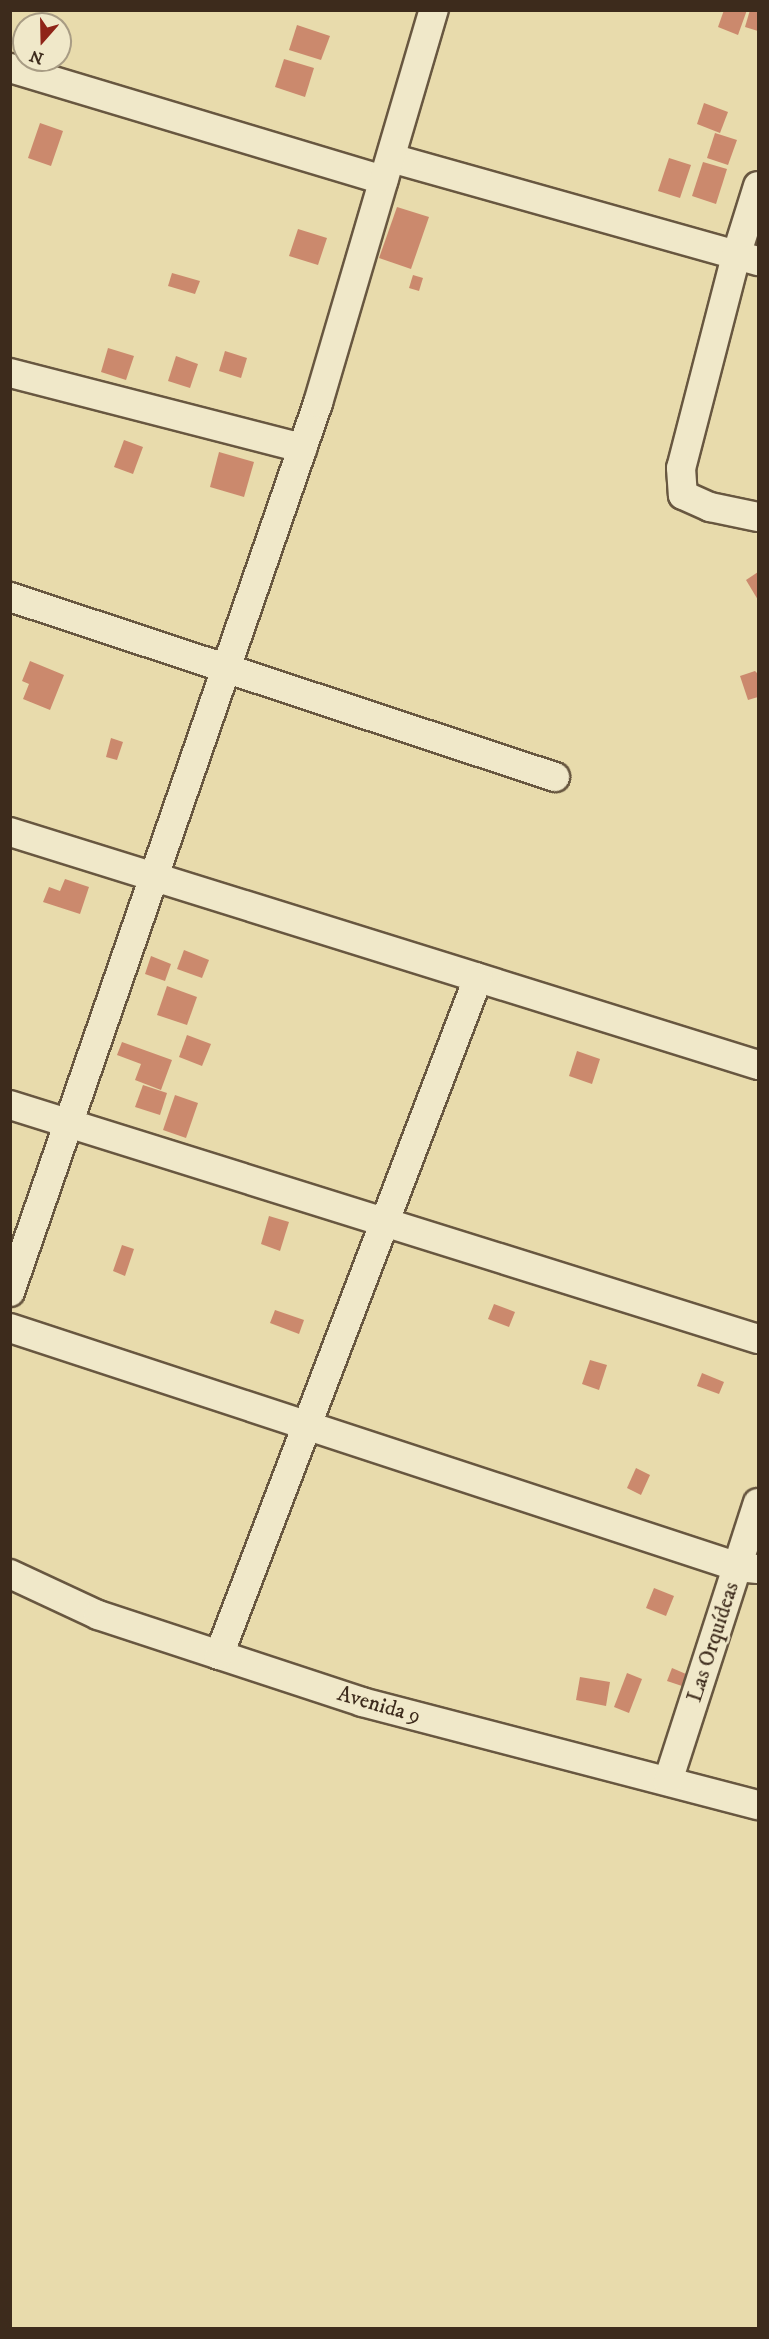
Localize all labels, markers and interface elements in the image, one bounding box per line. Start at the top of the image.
north arrow [12,12,72,72]
text: N [27,45,46,69]
street label: Las Orquídeas [681,1579,745,1705]
street label: Avenida 9 [334,1681,424,1729]

